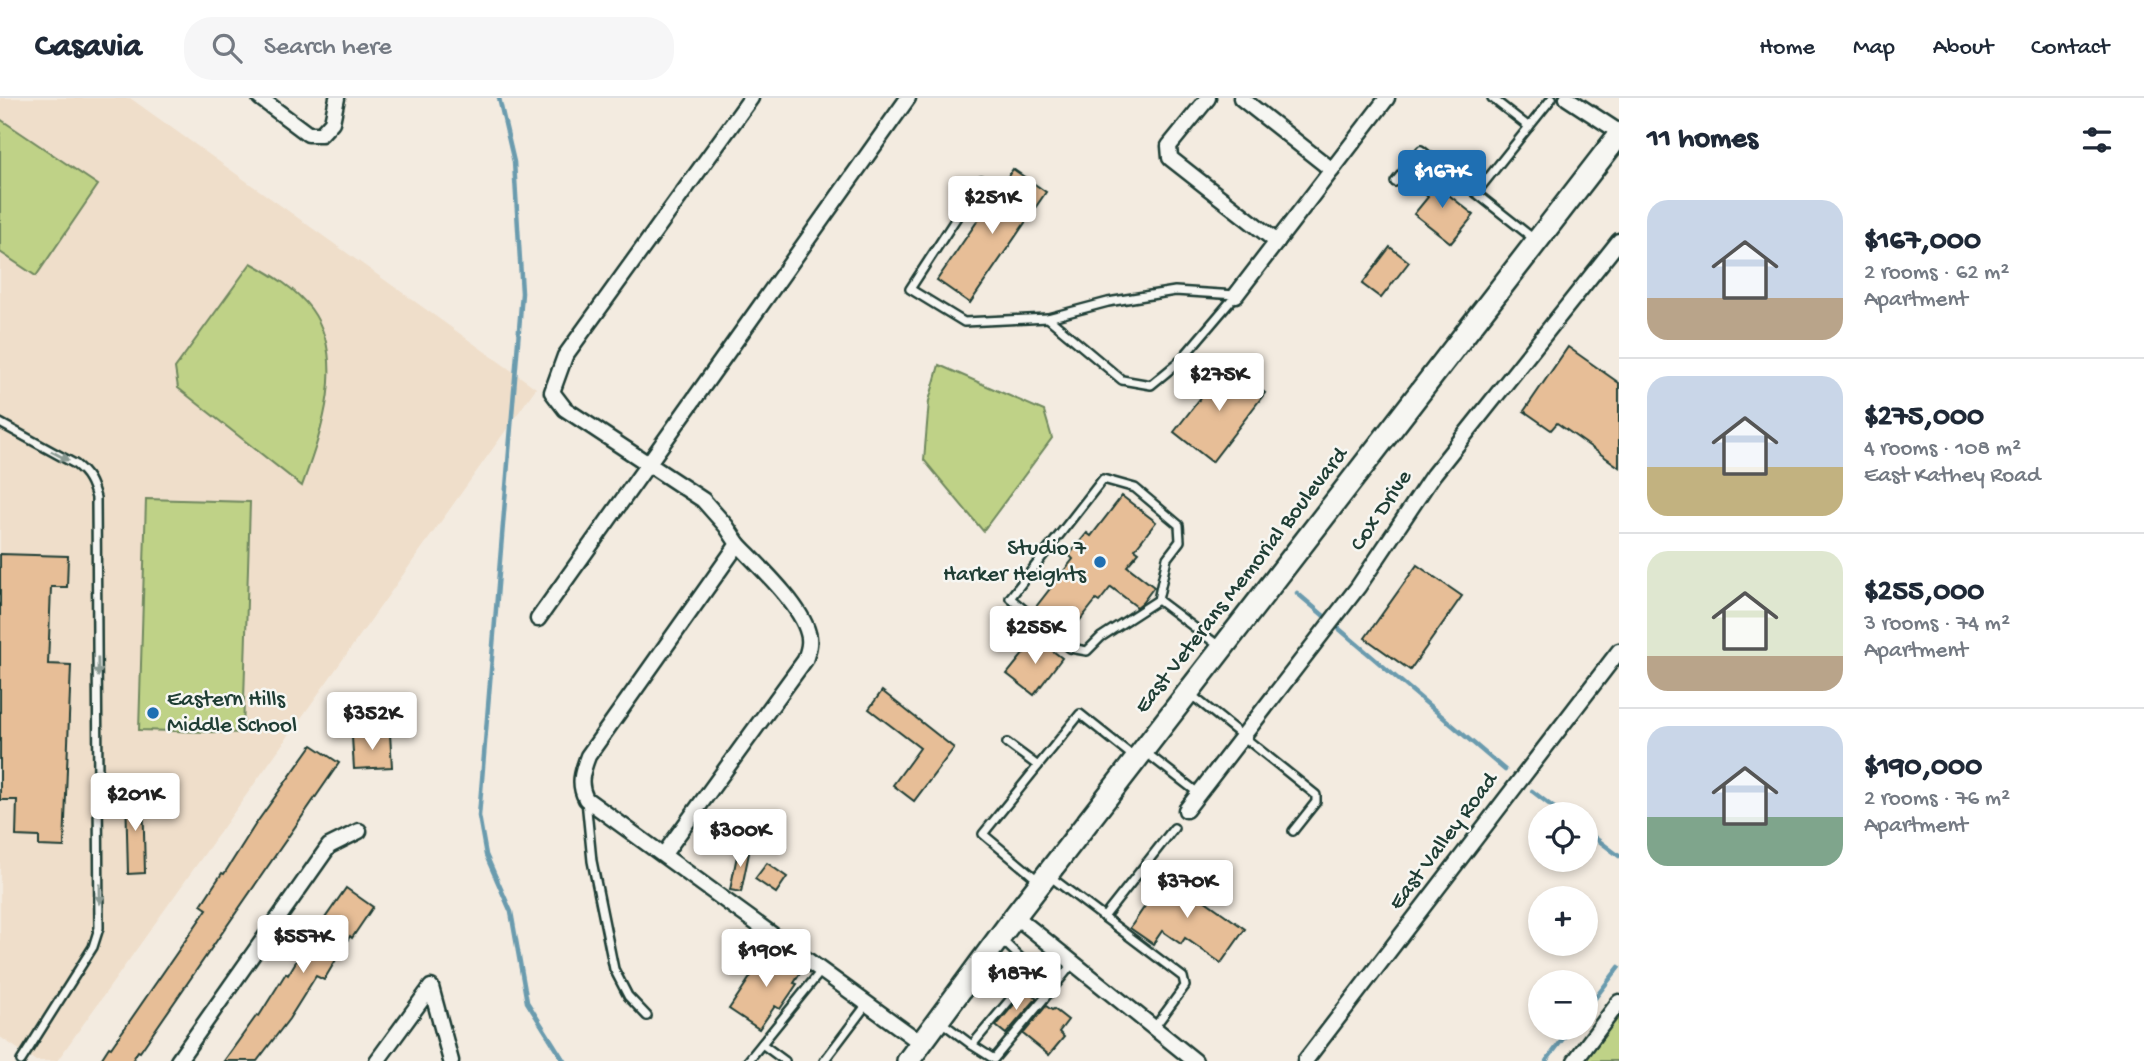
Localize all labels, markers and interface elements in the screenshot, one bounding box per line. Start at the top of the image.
search box [184,17,674,80]
text: Casavia [35,29,142,67]
icon: search [208,29,246,67]
text: Search here [264,33,392,64]
text: Home [1759,34,1815,63]
text: Map [1853,34,1895,63]
text: About [1933,34,1993,63]
text: Contact [2031,34,2109,63]
icon: filters [2078,121,2116,159]
text: 11 homes [1647,123,1758,158]
pin: $167K [1393,150,1491,210]
text: $167K [1414,159,1470,186]
pin: $251K [943,176,1041,236]
text: $251K [964,185,1020,212]
text: $167,000 [1864,225,1981,260]
icon: home [1703,228,1787,312]
text: 2 rooms · 62 m² [1864,260,2009,287]
text: Apartment [1864,287,1968,314]
pin: $275K [1170,354,1268,413]
text: $275K [1190,362,1248,389]
text: $275,000 [1864,401,1984,436]
icon: home [1703,404,1787,488]
text: 4 rooms · 108 m² [1864,436,2021,463]
street label: East Veterans Memorial Boulevard [1130,441,1355,720]
one-way arrow [50,450,70,462]
text: East Kathey Road [1864,463,2040,490]
street label: Cox Drive [1345,464,1420,557]
place label: Studio 7 Harker Heights [943,536,1087,589]
marker: Studio 7 Harker Heights [1092,554,1108,570]
text: $255,000 [1864,576,1984,611]
icon: home [1703,579,1787,663]
pin: $255K [986,606,1084,666]
text: 3 rooms · 74 m² [1864,611,2010,638]
text: $255K [1006,615,1064,642]
text: Apartment [1864,638,1968,665]
one-way arrow [92,656,104,678]
place label: Eastern Hills Middle School [167,687,297,740]
pin: $352K [323,692,421,752]
text: $352K [343,701,401,728]
marker: Eastern Hills Middle School [145,705,161,721]
text: $190,000 [1864,751,1982,786]
icon: home [1703,754,1787,838]
street label: East Valley Road [1384,767,1505,916]
pin: $201K [86,774,184,833]
text: $201K [107,782,163,809]
text: 2 rooms · 76 m² [1864,786,2010,813]
map controls [1528,802,1598,1040]
button: locate [1528,802,1598,872]
pin: $300K [691,810,789,869]
text: Apartment [1864,813,1968,840]
text: $300K [709,818,771,845]
pin: $370K [1138,860,1236,920]
text: $370K [1157,869,1217,896]
one-way arrow [95,883,106,905]
button: + [1528,886,1598,956]
pin: $557K [254,916,352,975]
text: $557K [273,924,333,951]
pin: $190K [717,930,815,989]
text: $190K [738,938,794,965]
pin: $187K [967,953,1065,1012]
text: $187K [988,961,1044,988]
button: − [1528,970,1598,1040]

